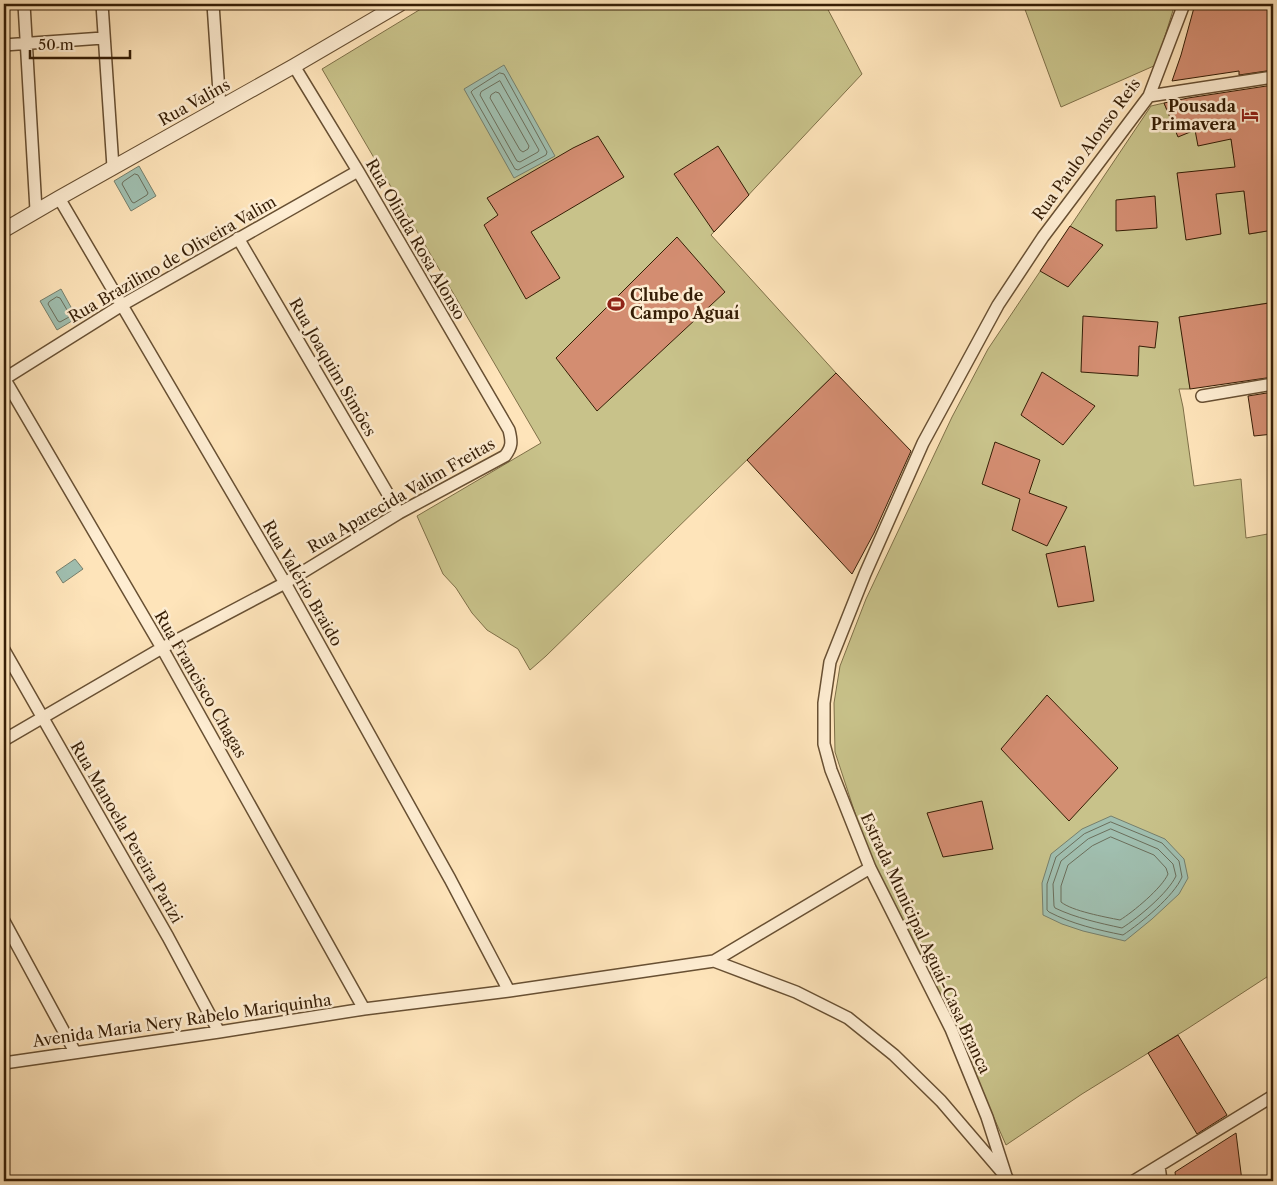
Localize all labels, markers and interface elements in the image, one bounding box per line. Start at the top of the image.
scale bar [30,28,130,60]
text: 50 m [38,35,74,54]
street label: Rua Valins [155,74,233,130]
street label: Rua Paulo Alonso Reis [1028,74,1144,224]
place label: Pousada Primavera [1151,96,1237,134]
hotel icon: Pousada Primavera [1240,105,1260,125]
street label: Rua Olinda Rosa Alonso [362,155,470,323]
street label: Rua Brazilino de Oliveira Valim [65,191,279,327]
place label: Clube de Campo Aguaí [630,285,740,323]
street label: Rua Joaquim Simões [285,294,381,440]
sports icon: Clube de Campo Aguaí [606,294,626,314]
street label: Rua Aparecida Valim Freitas [304,433,498,557]
street label: Rua Valério Braido [259,517,347,650]
street label: Rua Francisco Chagas [151,607,251,761]
street label: Rua Manoela Pereira Parizi [67,737,187,927]
street label: Estrada Municipal Aguaí-Casa Branca [857,809,996,1077]
street label: Avenida Maria Nery Rabelo Mariquinha [30,989,333,1051]

